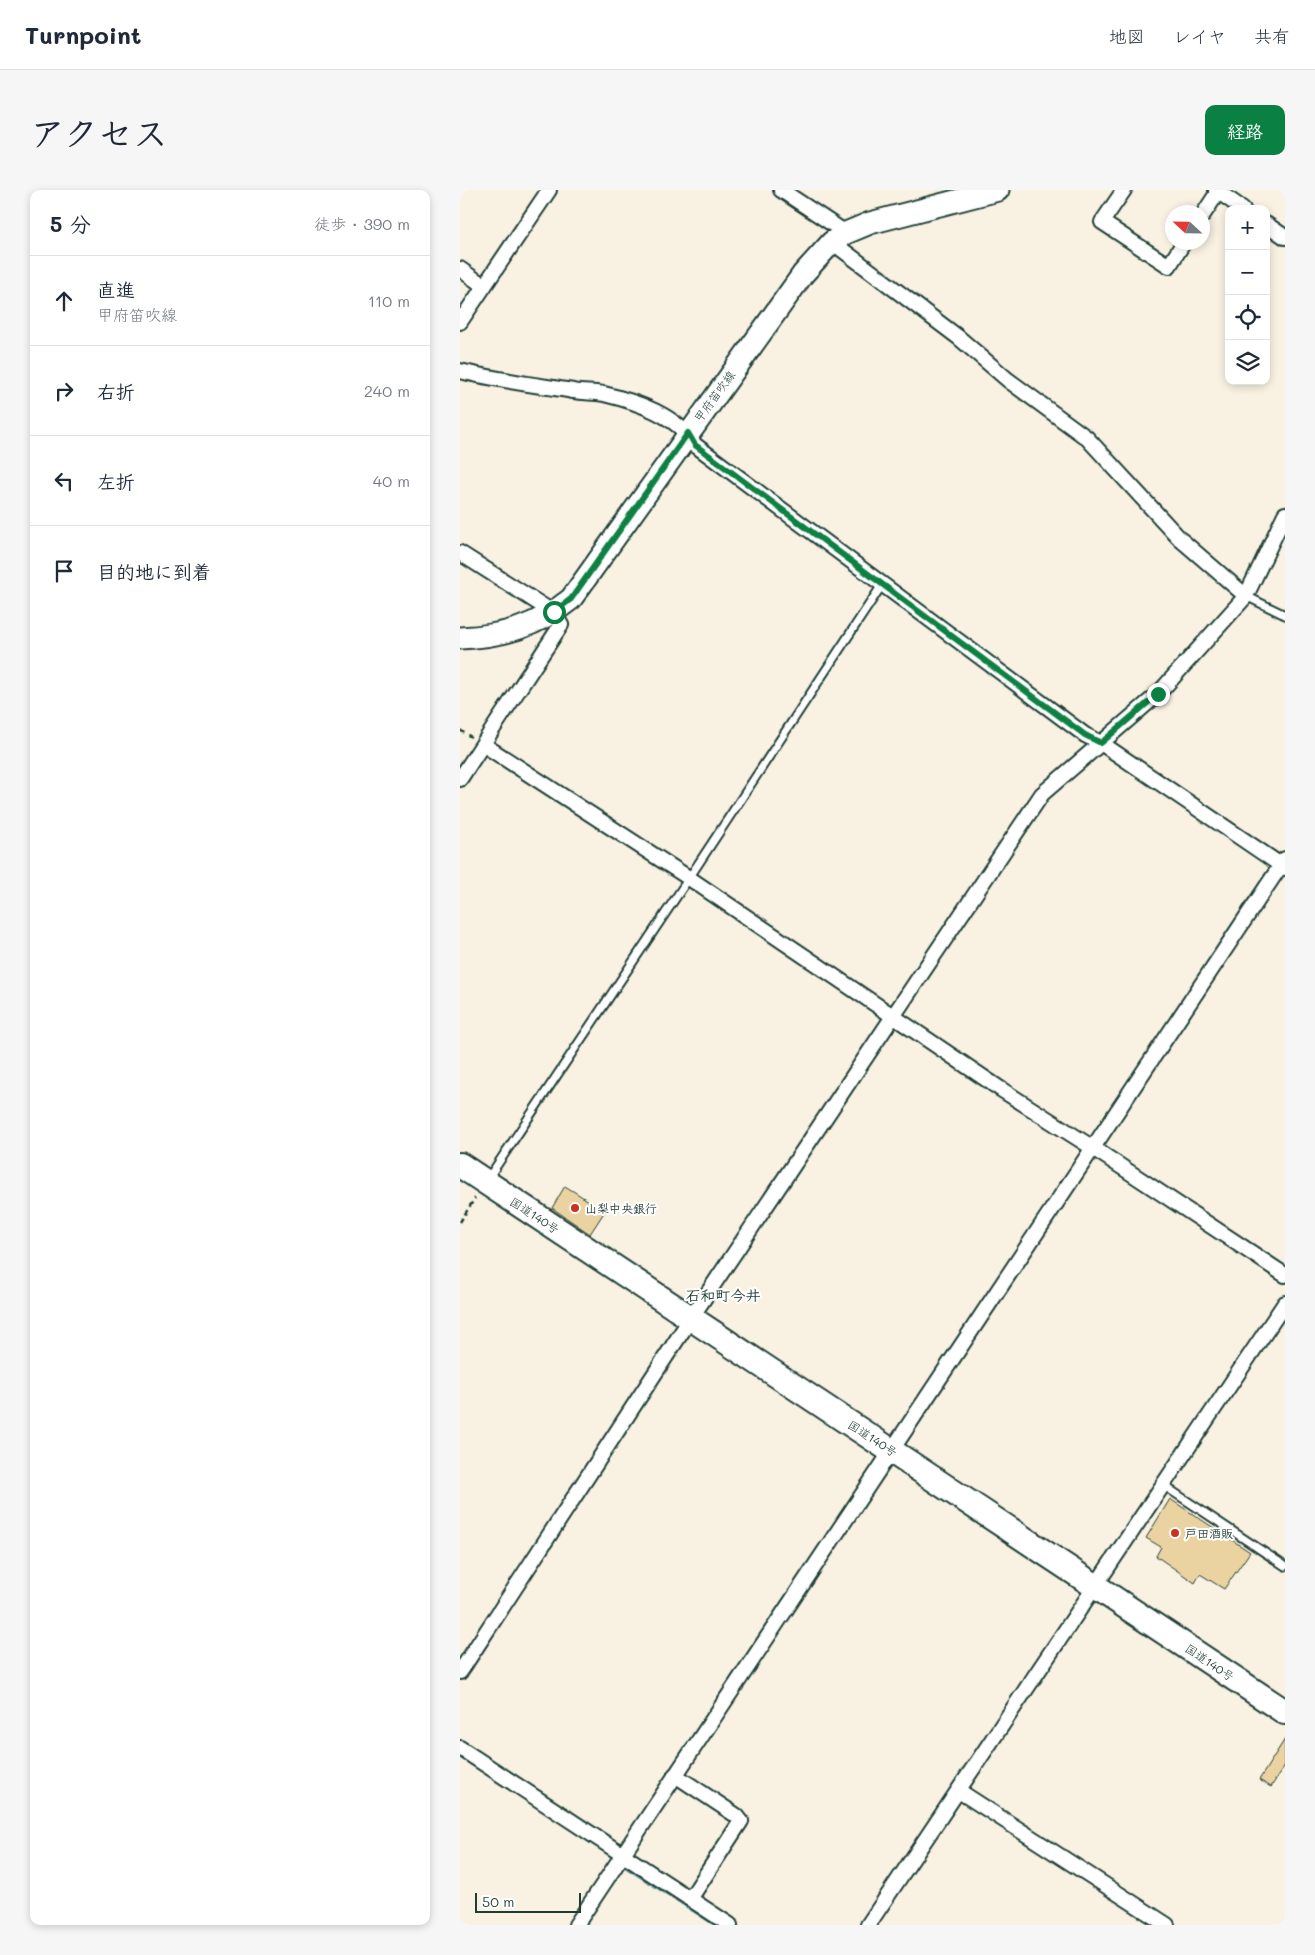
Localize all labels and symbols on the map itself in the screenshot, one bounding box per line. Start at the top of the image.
north arrow [1165,205,1210,250]
street label: 甲府笛吹線 [690,367,738,425]
route start [543,601,566,624]
route end [1147,683,1170,706]
street label: 国道140号 [507,1193,563,1237]
place label: 山梨中央銀行 [585,1200,657,1216]
marker: 山梨中央銀行 [569,1202,581,1214]
district label: 石和町今井 [685,1285,761,1305]
street label: 国道140号 [845,1416,901,1460]
place label: 戸田酒販 [1185,1525,1233,1541]
marker: 戸田酒販 [1169,1527,1181,1539]
street label: 国道140号 [1182,1640,1238,1684]
scale bar [475,1890,581,1913]

